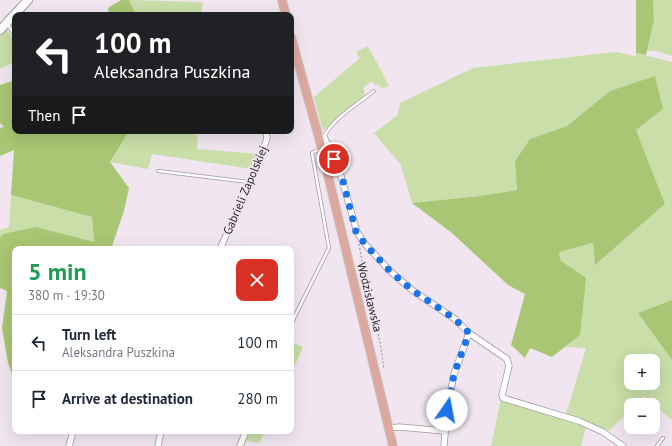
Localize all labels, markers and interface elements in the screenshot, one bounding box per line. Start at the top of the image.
text: 100 m [94,24,171,61]
icon: left [28,28,80,80]
text: Aleksandra Puszkina [94,60,250,83]
icon: arrive [68,104,90,126]
text: Then [28,106,60,125]
pin [317,142,351,176]
street label: Gabrieli Zapolskiej [220,143,270,237]
icon: arrive [323,148,345,170]
text: 5 min [28,256,87,287]
button: close [236,259,278,301]
street label: Wodzisławska [354,261,386,333]
text: 380 m · 19:30 [28,287,105,304]
text: Turn left [62,325,116,344]
icon: left [28,332,50,354]
text: 100 m [237,333,278,352]
text: Aleksandra Puszkina [62,344,175,361]
map controls [624,354,660,434]
button: + [624,354,660,390]
icon: arrive [28,388,50,410]
text: Arrive at destination [62,389,193,408]
text: 280 m [237,389,278,408]
position arrow [426,389,468,431]
button: − [624,398,660,434]

